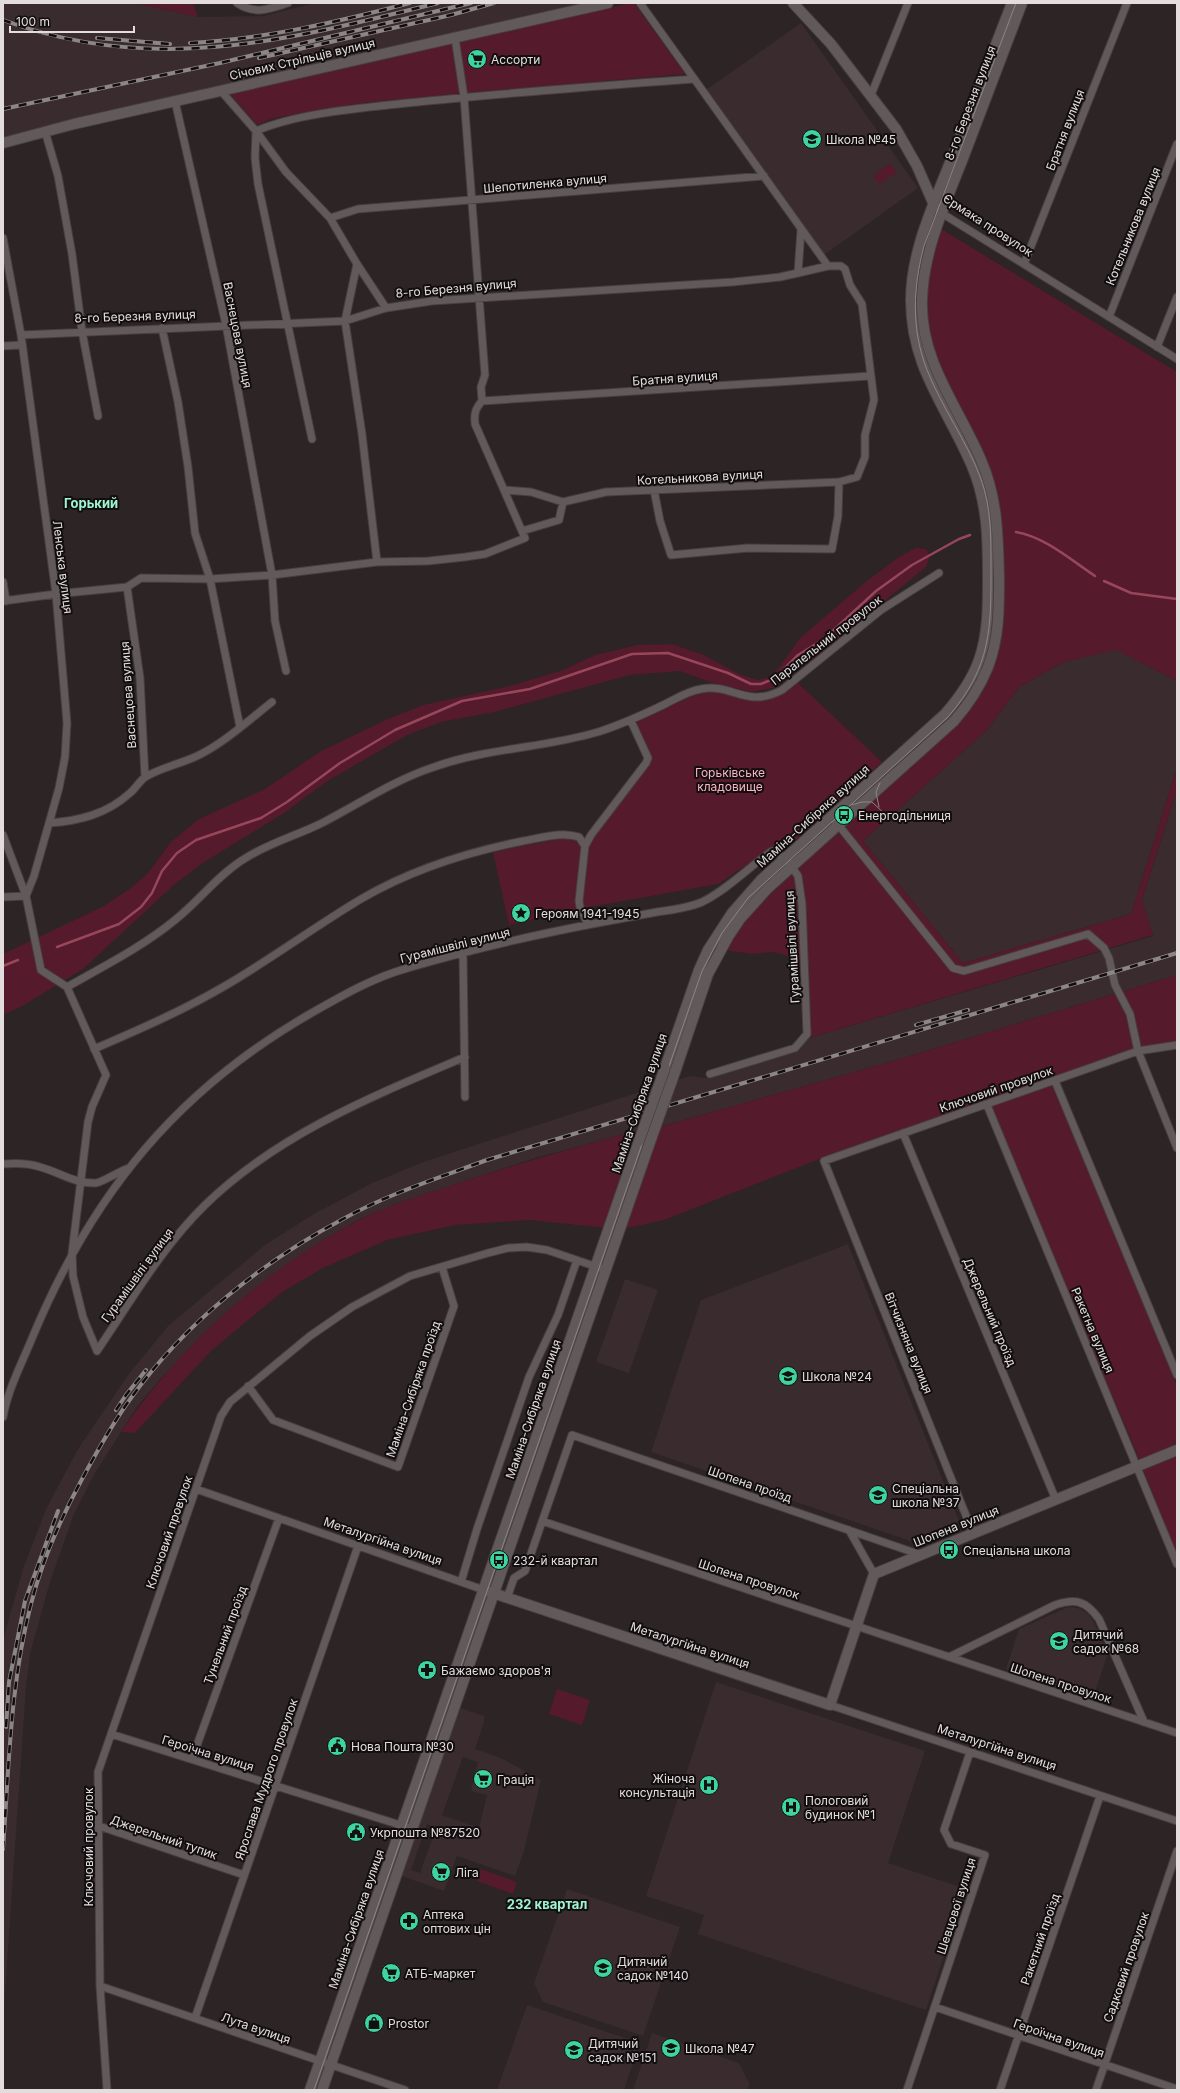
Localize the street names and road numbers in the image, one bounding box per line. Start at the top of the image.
street label: Січових Стрільців вулиця [228,35,376,83]
street label: 8-го Березня вулиця [941,44,999,162]
street label: Братня вулиця [1043,87,1087,173]
street label: Котельникова вулиця [1102,165,1164,287]
street label: Шепотиленка вулиця [483,170,607,196]
street label: Єрмака провулок [940,190,1036,260]
street label: 8-го Березня вулиця [395,275,517,301]
street label: Васнецова вулиця [220,281,256,389]
street label: 8-го Березня вулиця [74,306,196,326]
street label: Братня вулиця [632,368,718,388]
street label: Котельникова вулиця [637,466,763,488]
street label: Ленська вулиця [50,519,76,615]
street label: Паралельний провулок [767,592,885,688]
street label: Васнецова вулиця [117,641,139,749]
street label: Маміна-Сибіряка вулиця [754,761,872,871]
street label: Гурамішвілі вулиця [782,890,802,1004]
street label: Гурамішвілі вулиця [398,924,512,966]
street label: Маміна-Сибіряка вулиця [608,1031,670,1175]
street label: Ключовий провулок [937,1062,1055,1115]
street label: Гурамішвілі вулиця [98,1225,176,1325]
street label: Джерельний проїзд [960,1255,1020,1369]
street label: Ракетна вулиця [1068,1285,1118,1375]
street label: Вітчизняна вулиця [882,1290,936,1396]
street label: Маміна-Сибіряка проїзд [383,1318,444,1459]
street label: Маміна-Сибіряка вулиця [502,1337,564,1481]
street label: Шопена проїзд [706,1463,794,1506]
street label: Ключовий провулок [143,1473,196,1591]
street label: Шопена вулиця [911,1502,1001,1550]
street label: Металургійна вулиця [322,1514,444,1568]
street label: Шопена провулок [697,1556,802,1603]
street label: Тунельний проїзд [200,1583,250,1686]
street label: Металургійна вулиця [629,1619,751,1671]
street label: Шопена провулок [1009,1660,1114,1707]
street label: Ярослава Мудрого провулок [231,1696,301,1862]
street label: Металургійна вулиця [936,1721,1058,1773]
street label: Героїчна вулиця [160,1732,256,1774]
street label: Ключовий провулок [81,1787,96,1906]
street label: Джерельний тупик [109,1812,220,1862]
street label: Маміна-Сибіряка вулиця [325,1847,387,1991]
street label: Шевцової вулиця [933,1856,979,1956]
street label: Ракетний проїзд [1017,1891,1063,1987]
street label: Садковий провулок [1100,1909,1152,2024]
street label: Лута вулиця [219,2009,293,2047]
street label: Героїчна вулиця [1011,2015,1107,2061]

